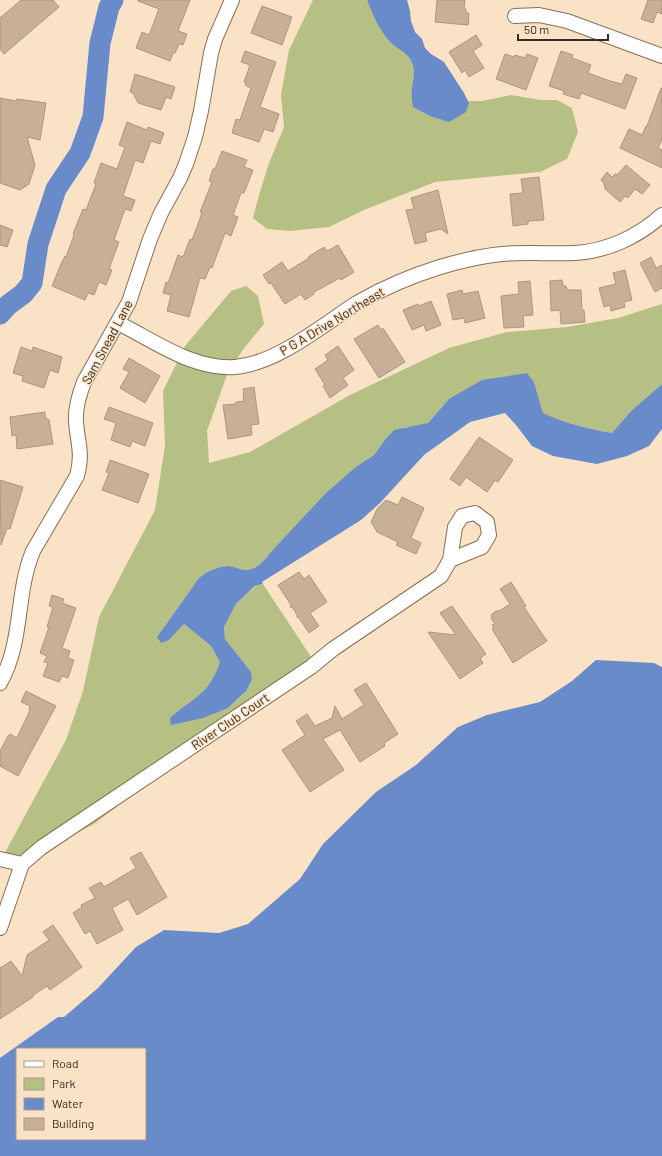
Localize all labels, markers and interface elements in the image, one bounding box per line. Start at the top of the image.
scale bar [518,16,608,42]
text: 50 m [524,22,549,36]
street label: P G A Drive Northeast [277,283,387,359]
street label: Sam Snead Lane [78,297,136,387]
street label: River Club Court [188,689,272,753]
legend [16,1048,146,1140]
text: Road [52,1056,79,1070]
text: Park [52,1076,76,1090]
text: Water [52,1096,84,1110]
text: Building [52,1116,94,1130]

